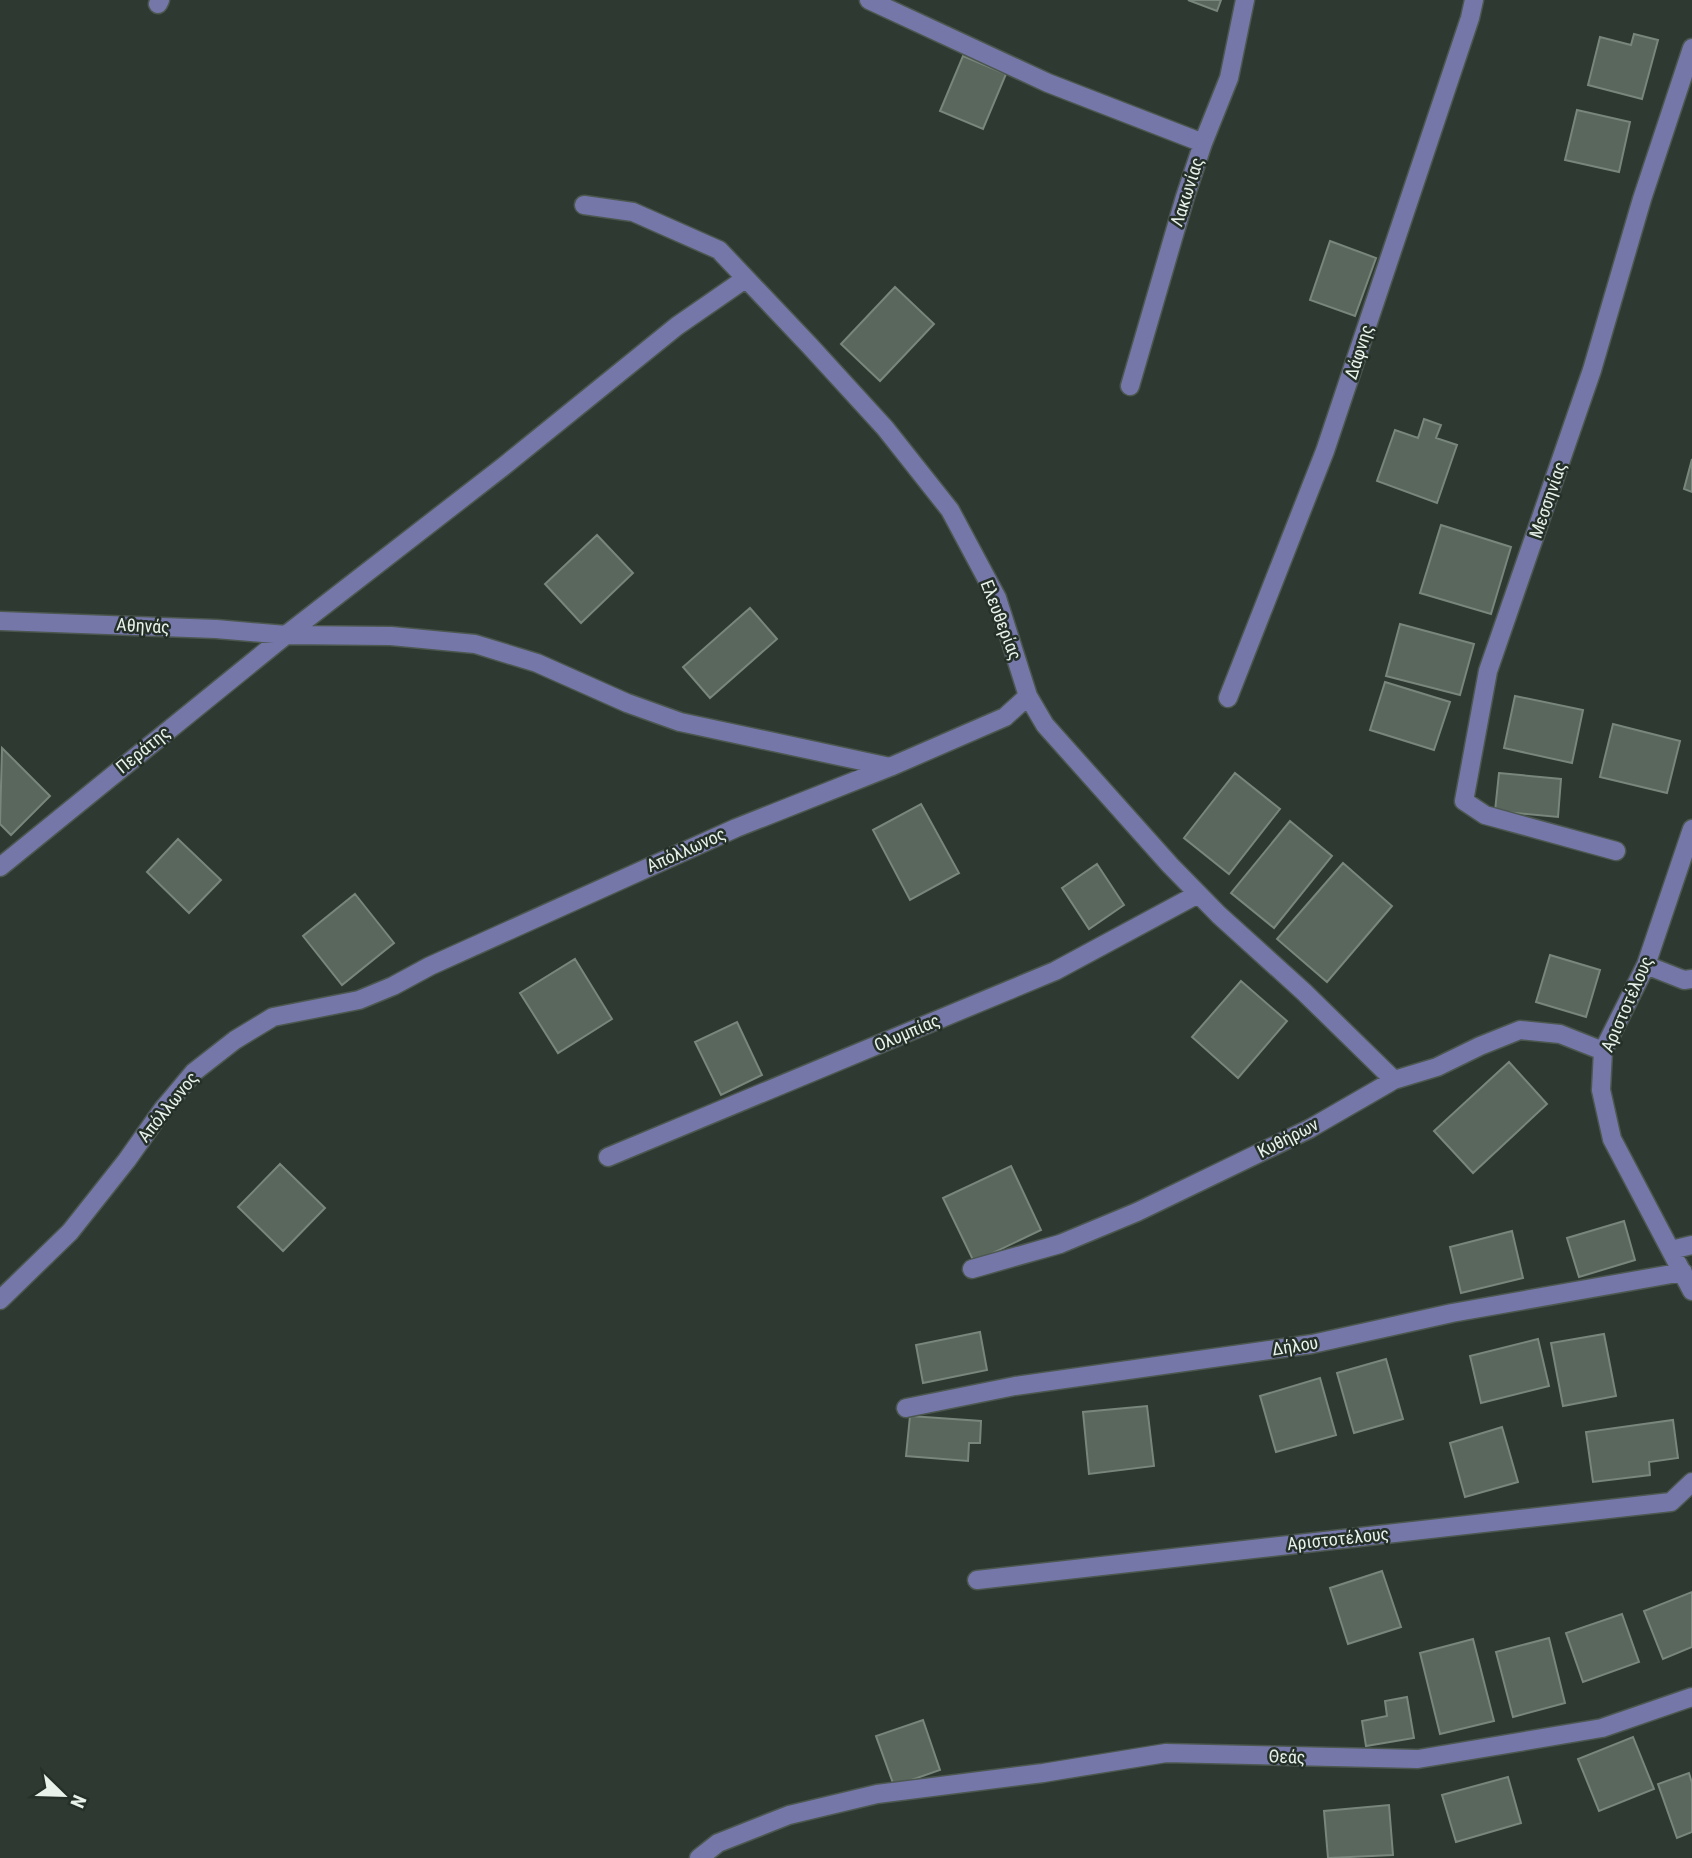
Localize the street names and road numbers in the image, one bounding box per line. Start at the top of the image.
street label: Λακωνίας [1166,155,1208,229]
street label: Δάφνης [1340,322,1377,382]
street label: Μεσσηνίας [1525,459,1570,541]
street label: Ελευθερίας [977,577,1026,663]
street label: Αθηνάς [116,614,170,637]
street label: Περάτης [111,722,174,778]
street label: Απόλλωνος [643,823,729,876]
street label: Αριστοτέλους [1596,953,1657,1055]
street label: Ολυμπίας [871,1009,943,1056]
street label: Απόλλωνος [133,1067,202,1146]
street label: Κυθήρων [1254,1113,1322,1162]
street label: Δήλου [1270,1331,1320,1360]
street label: Αριστοτέλους [1286,1523,1390,1554]
street label: Θεάς [1268,1745,1306,1768]

